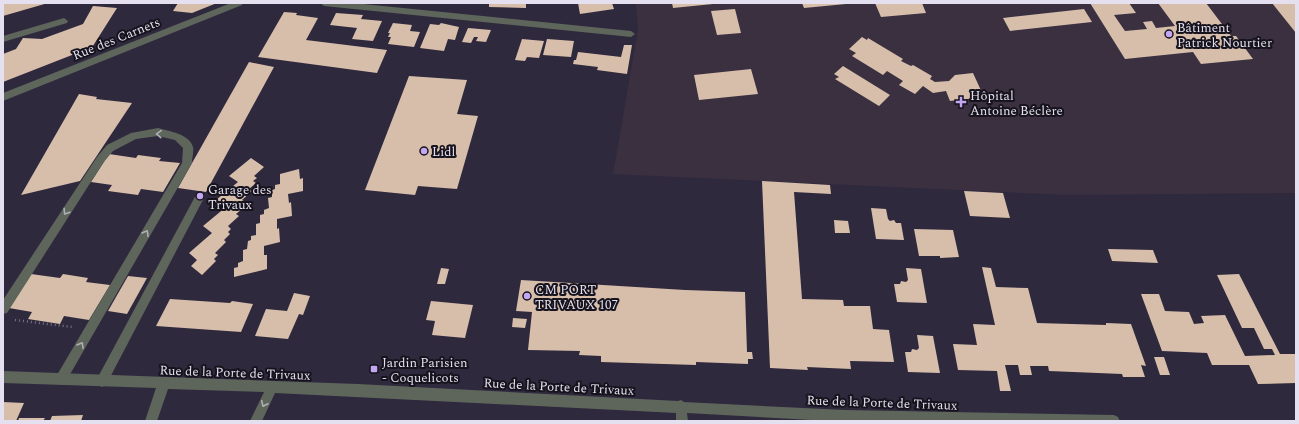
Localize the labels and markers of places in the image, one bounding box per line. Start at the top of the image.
place label: Bâtiment Patrick Nourtier [1177,18,1272,53]
marker: Bâtiment Patrick Nourtier [1164,29,1174,39]
place label: Hôpital Antoine Béclère [970,86,1063,121]
marker: Hôpital Antoine Béclère [955,96,967,108]
place label: Lidl [432,142,456,162]
marker: Lidl [419,146,429,156]
place label: Garage des Trivaux [208,180,272,215]
marker: Garage des Trivaux [195,191,205,201]
place label: CM PORT TRIVAUX 107 [535,280,618,315]
marker: CM PORT TRIVAUX 107 [522,291,532,301]
place label: Jardin Parisien - Coquelicots [382,353,468,388]
marker: Jardin Parisien - Coquelicots [369,364,379,374]

